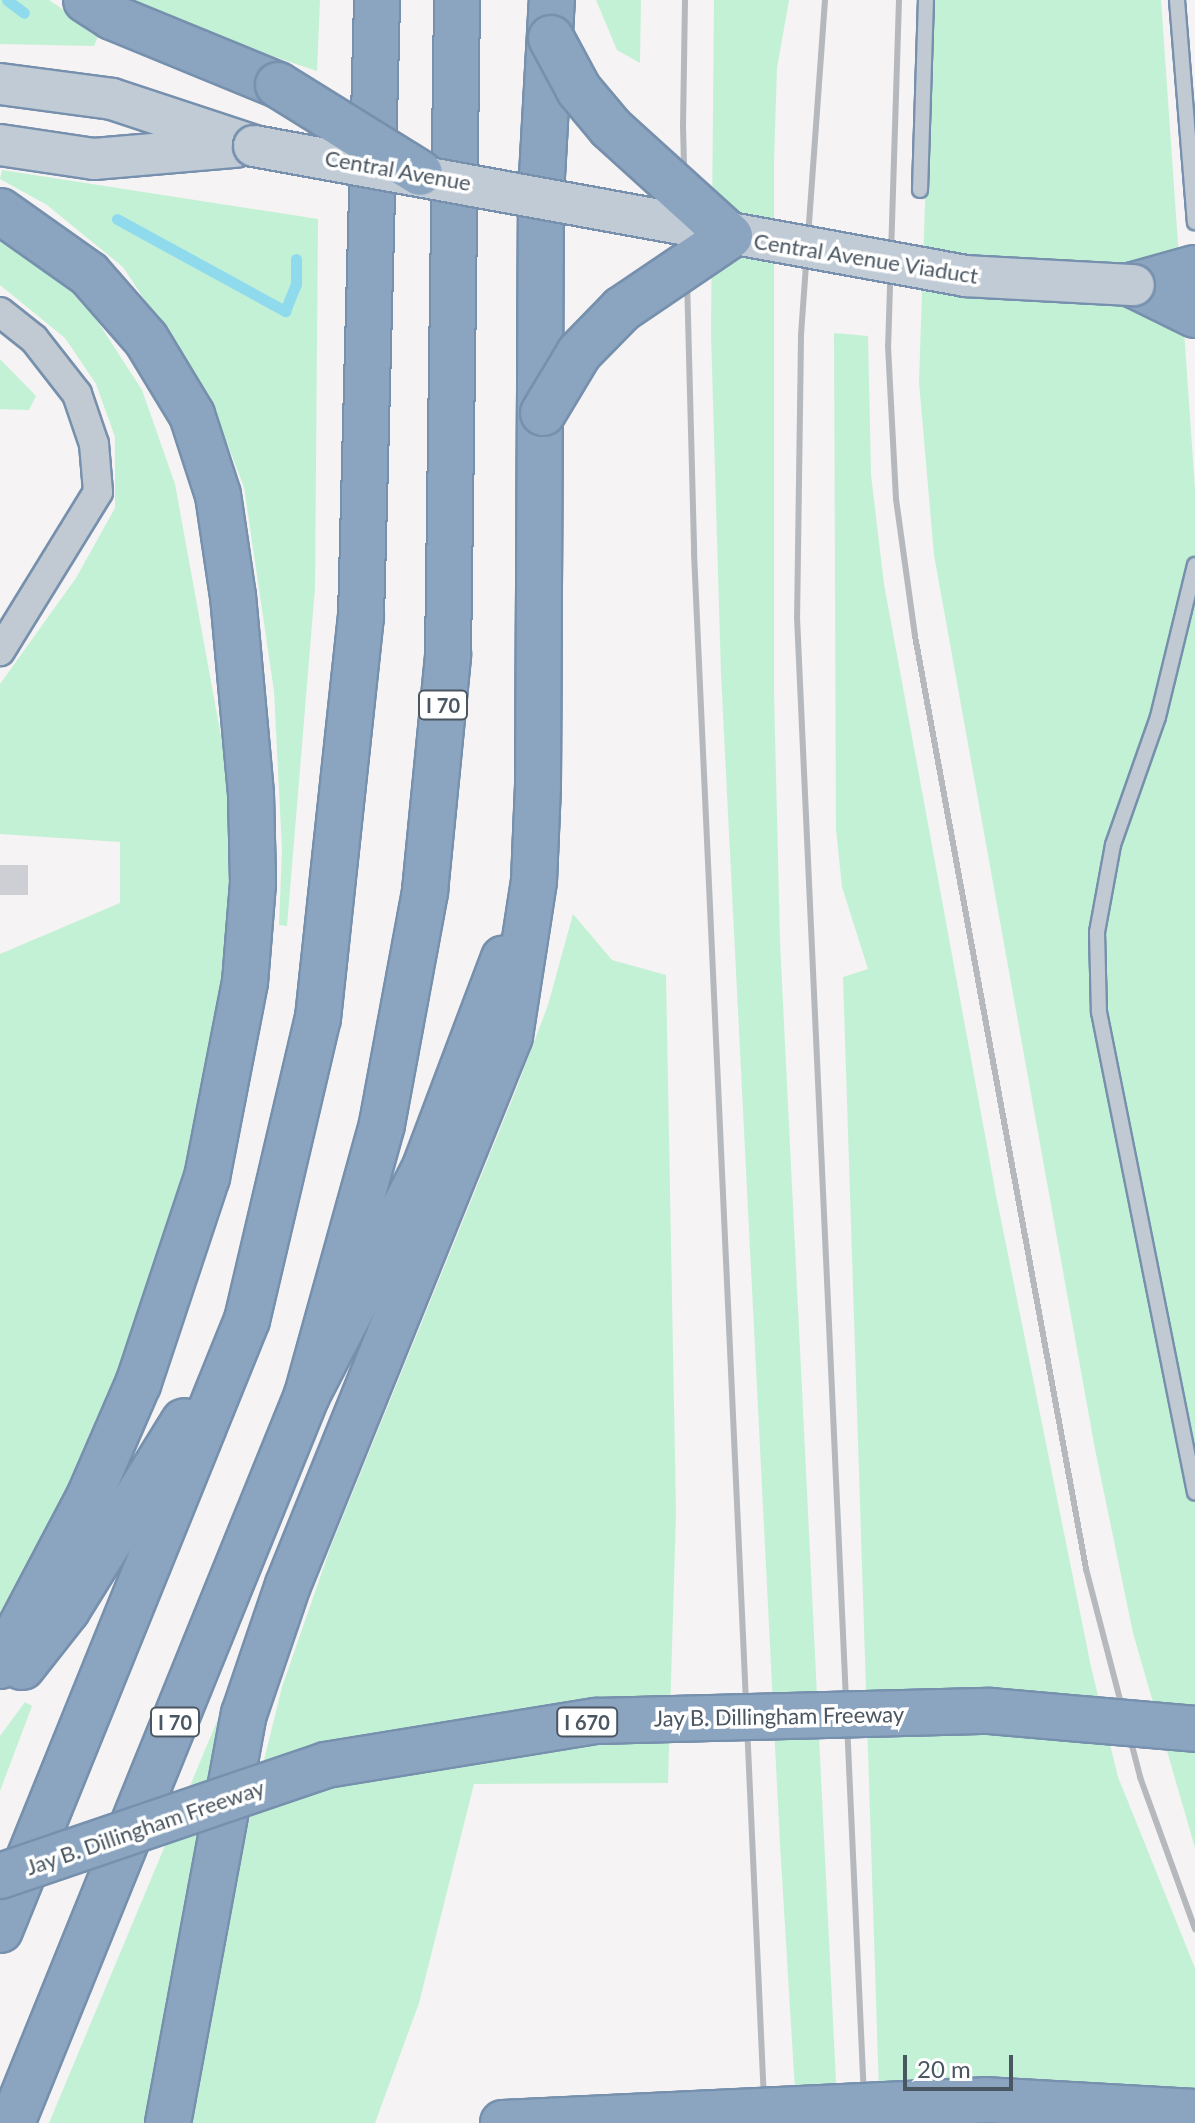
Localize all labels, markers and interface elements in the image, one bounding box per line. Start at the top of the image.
street label: Central Avenue [323,144,473,196]
street label: Central Avenue Viaduct [751,227,981,289]
road number: I 70 [417,689,469,721]
street label: Jay B. Dillingham Freeway [653,1701,905,1731]
road number: I 70 [149,1706,201,1738]
road number: I 670 [555,1706,619,1738]
street label: Jay B. Dillingham Freeway [22,1774,268,1880]
scale bar [907,2039,1017,2089]
text: 20 m [917,2054,971,2083]

